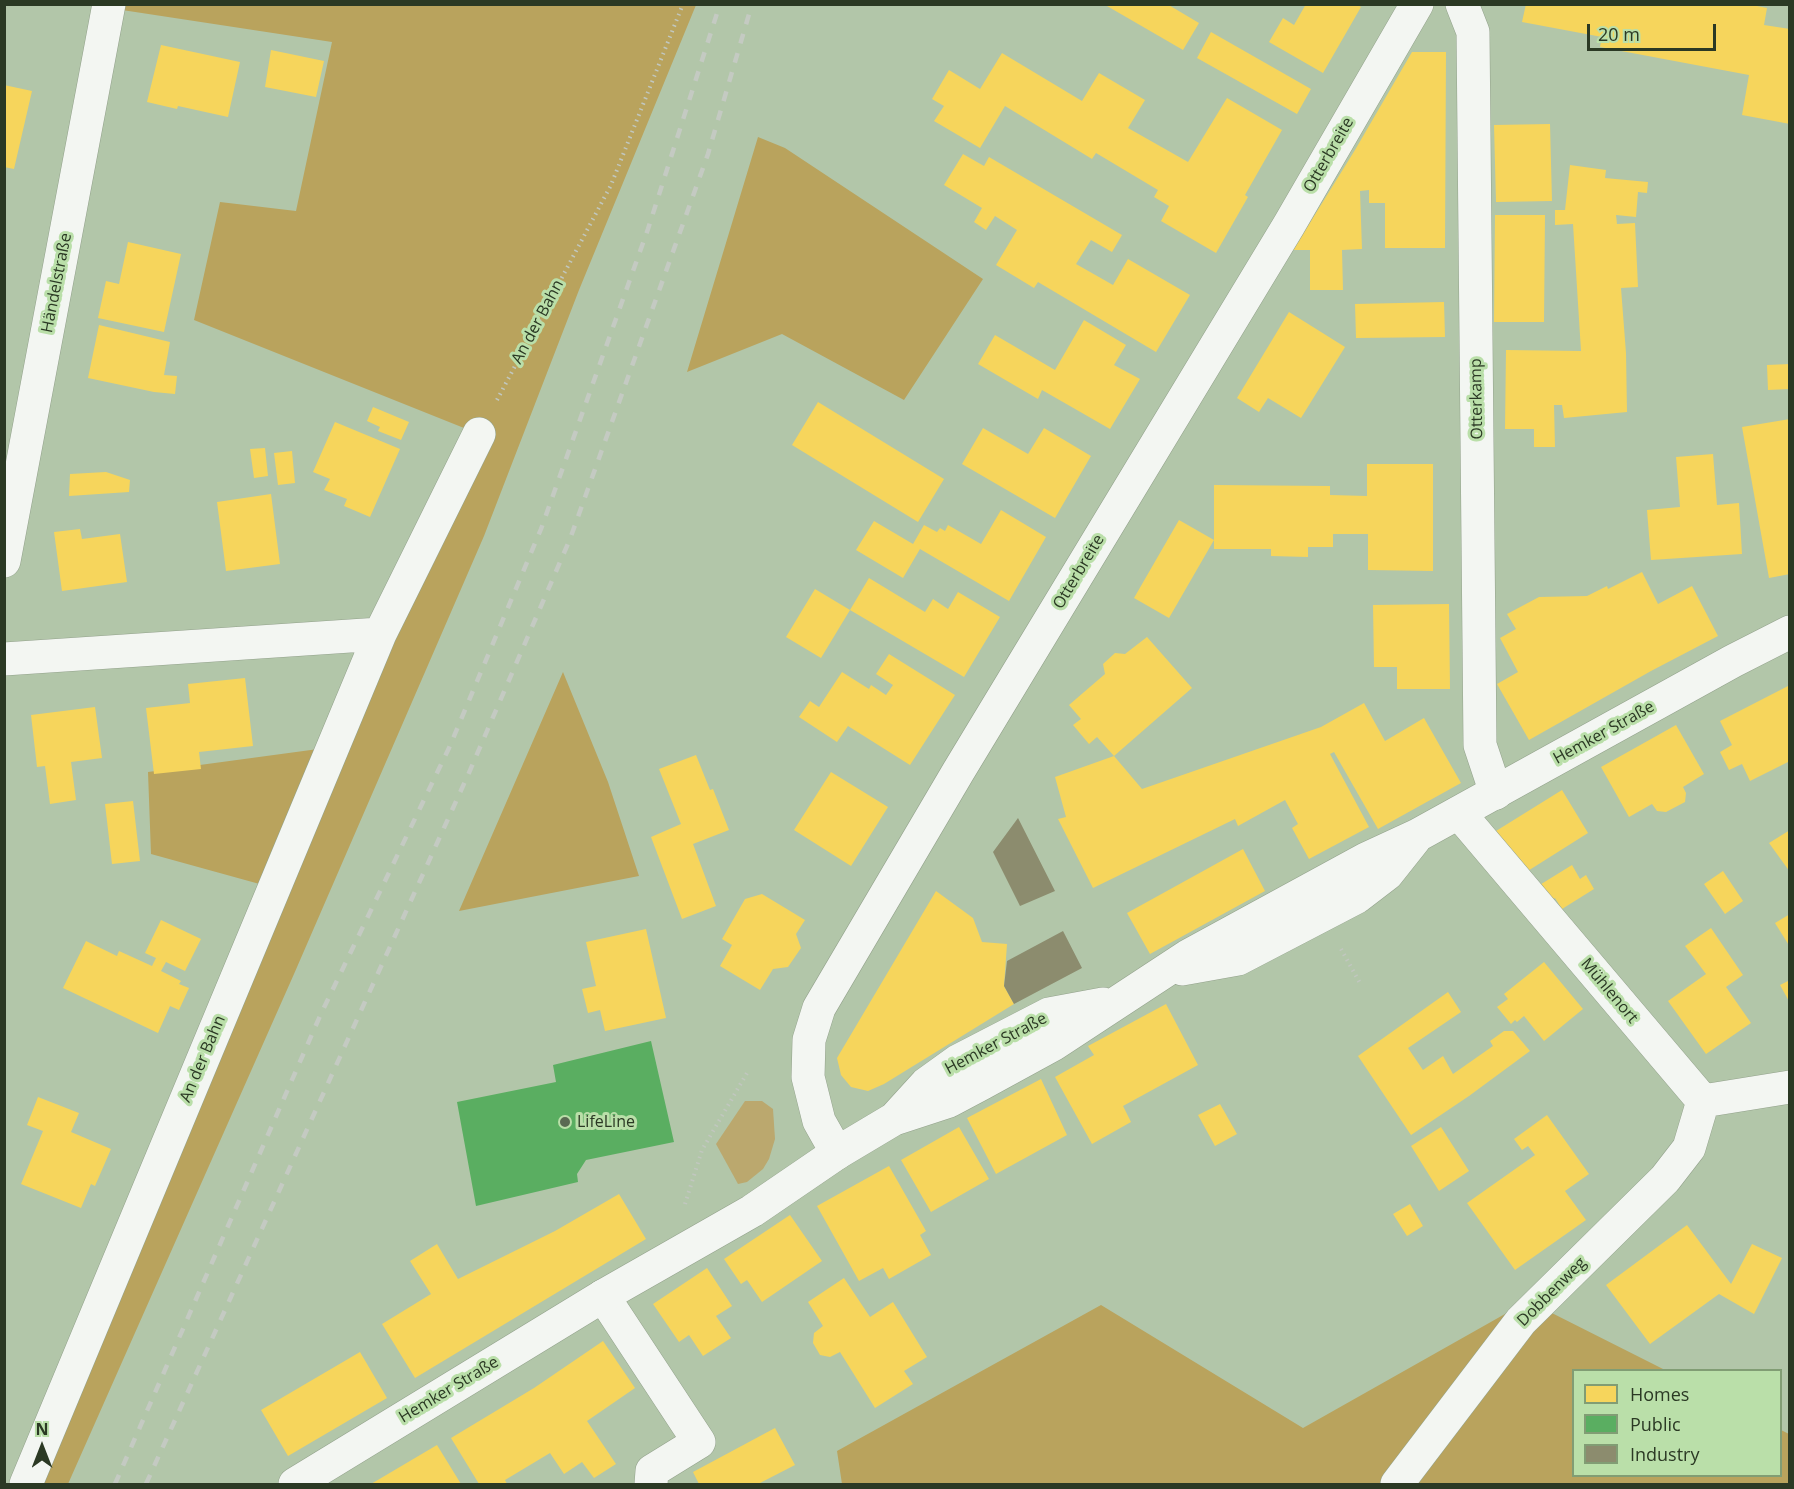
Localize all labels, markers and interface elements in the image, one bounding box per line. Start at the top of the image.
scale bar [1590,12,1719,50]
text: 20 m [1598,22,1640,46]
street label: Otterbreite [1300,114,1358,196]
street label: Händelstraße [38,232,76,334]
street label: An der Bahn [508,277,568,367]
street label: Otterkamp [1467,358,1487,440]
street label: Otterbreite [1049,531,1109,613]
street label: Hemker Straße [1550,697,1658,769]
street label: Mühlenort [1576,955,1642,1027]
street label: Hemker Straße [942,1009,1050,1079]
street label: An der Bahn [176,1013,230,1105]
place label: LifeLine [577,1112,635,1132]
marker: LifeLine [558,1115,572,1129]
street label: Dobbenweg [1514,1254,1590,1330]
street label: Hemker Straße [396,1353,502,1427]
legend [1572,1369,1782,1477]
text: Homes [1630,1382,1689,1406]
text: Public [1630,1412,1681,1436]
north arrow [12,1417,72,1477]
text: N [35,1418,49,1440]
text: Industry [1630,1442,1700,1466]

